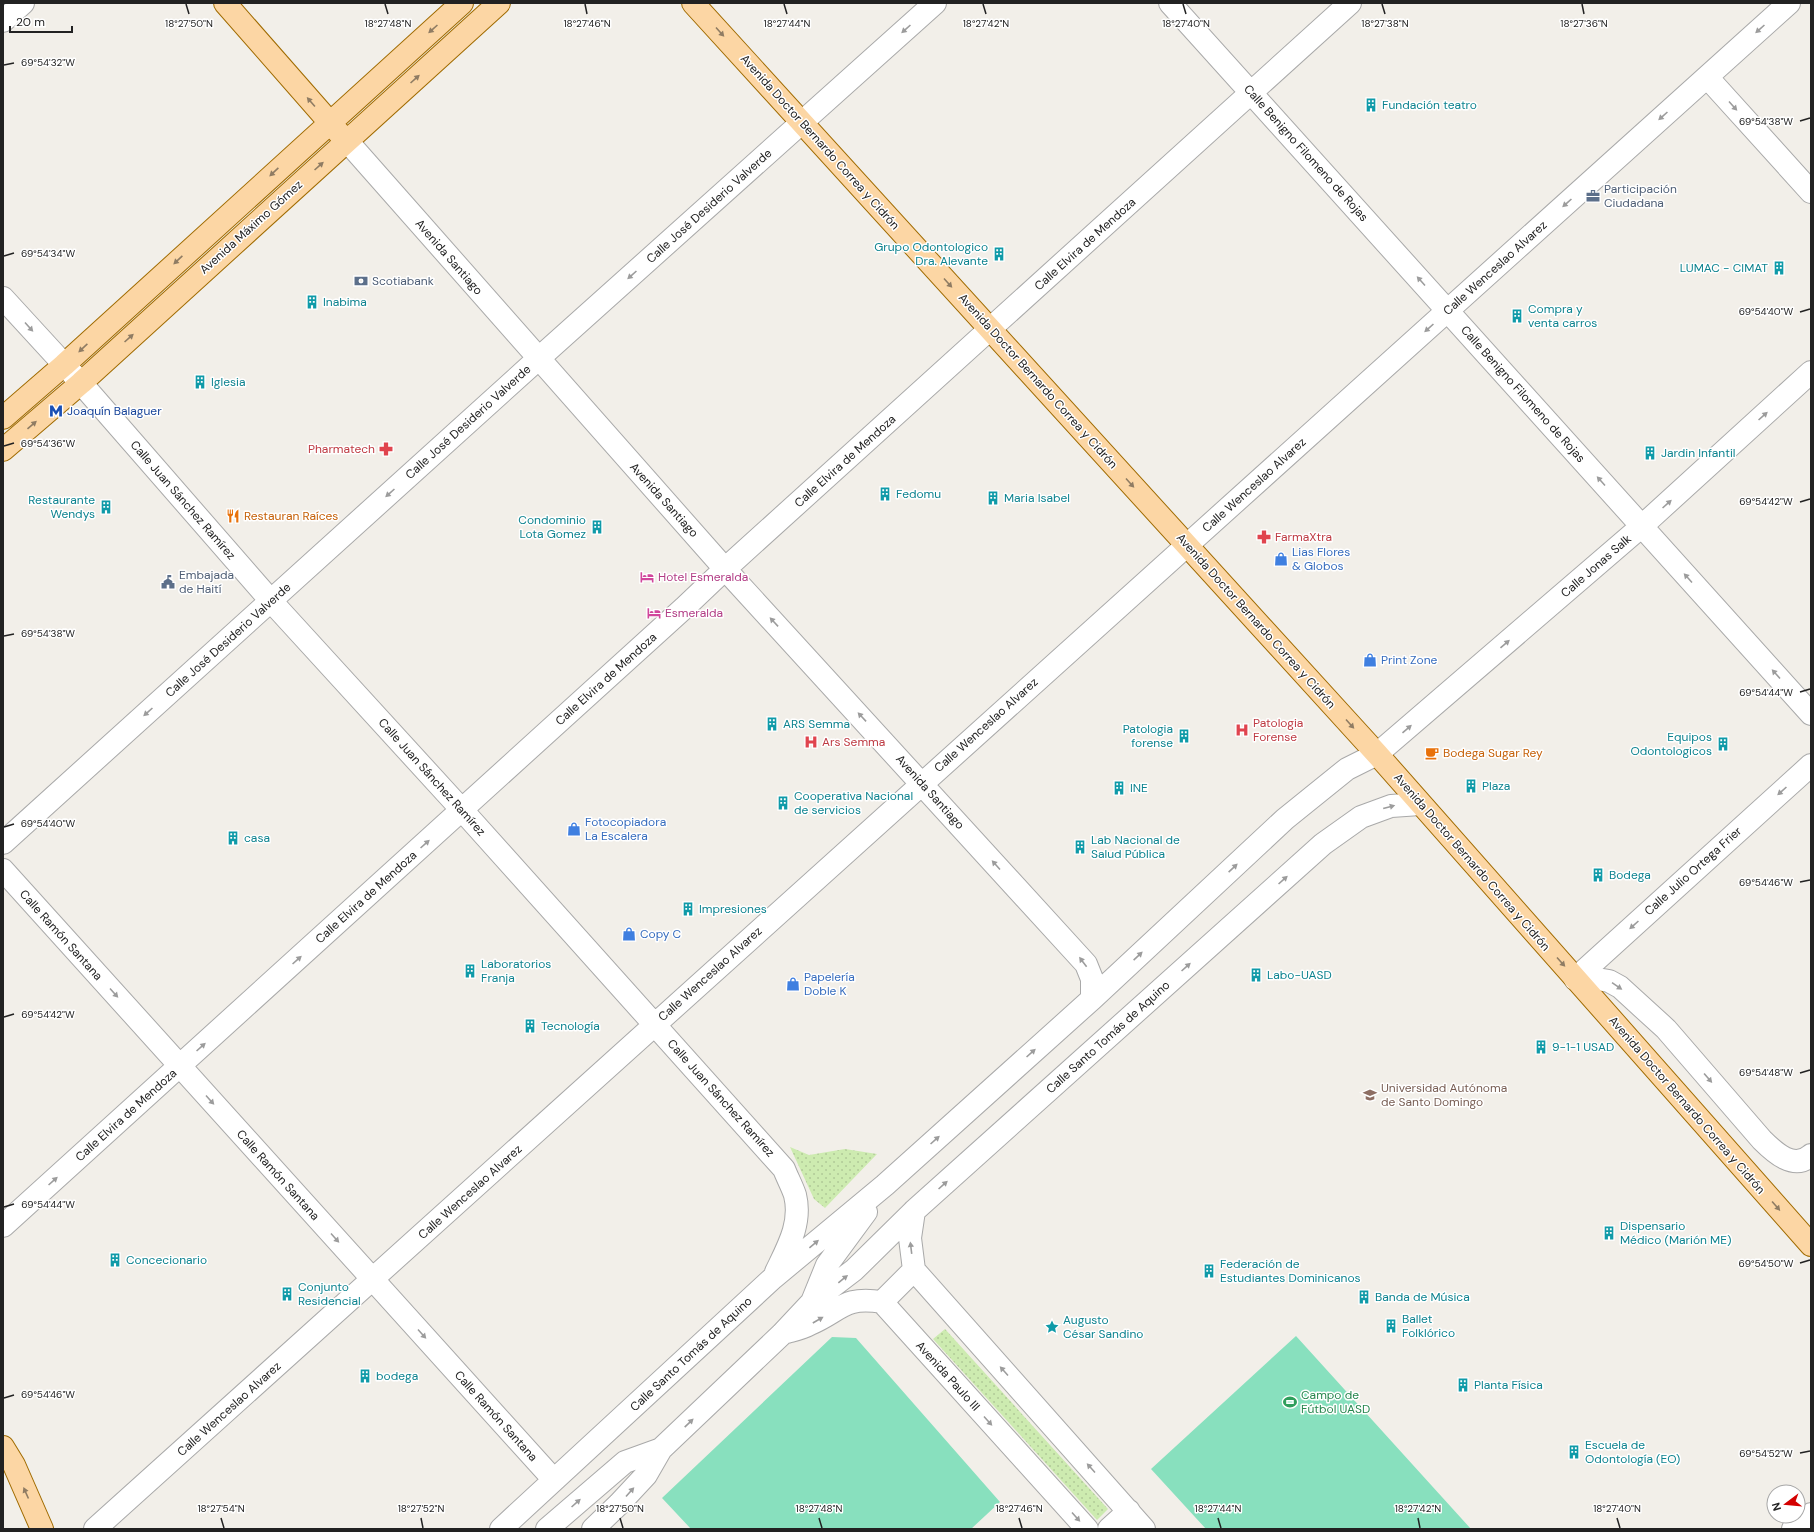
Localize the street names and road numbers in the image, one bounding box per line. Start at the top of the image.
street label: Avenida Doctor Bernardo Correa y Cidrón [737,51,903,233]
street label: Calle Benigno Filomeno de Rojas [1240,81,1372,225]
street label: Calle José Desiderio Valverde [643,145,775,267]
street label: Avenida Máximo Gómez [196,177,306,277]
street label: Calle Elvira de Mendoza [1031,194,1139,294]
street label: Avenida Santiago [412,216,486,298]
street label: Calle Wenceslao Alvarez [1440,217,1550,319]
street label: Avenida Doctor Bernardo Correa y Cidrón [955,290,1121,472]
street label: Calle Benigno Filomeno de Rojas [1457,322,1589,466]
street label: Calle José Desiderio Valverde [402,361,534,483]
street label: Calle Elvira de Mendoza [791,411,899,511]
street label: Calle Wenceslao Alvarez [1199,434,1309,536]
street label: Calle Juan Sánchez Ramírez [127,437,239,563]
street label: Avenida Santiago [626,459,702,541]
street label: Avenida Doctor Bernardo Correa y Cidrón [1173,530,1339,712]
street label: Calle Jonas Salk [1557,531,1635,601]
street label: Calle José Desiderio Valverde [162,579,294,701]
street label: Calle Elvira de Mendoza [552,629,660,729]
street label: Calle Wenceslao Alvarez [931,674,1041,776]
street label: Calle Juan Sánchez Ramírez [375,715,489,839]
street label: Avenida Santiago [892,751,968,833]
street label: Avenida Doctor Bernardo Correa y Cidrón [1390,770,1554,954]
street label: Calle Julio Ortega Frier [1641,823,1745,919]
street label: Calle Elvira de Mendoza [312,847,420,947]
street label: Calle Ramón Santana [16,886,106,984]
street label: Calle Wenceslao Alvarez [655,923,765,1025]
street label: Calle Santo Tomás de Aquino [1043,977,1173,1097]
street label: Avenida Doctor Bernardo Correa y Cidrón [1605,1013,1769,1197]
street label: Calle Juan Sánchez Ramírez [664,1036,778,1160]
street label: Calle Elvira de Mendoza [72,1065,180,1165]
street label: Calle Ramón Santana [233,1126,323,1224]
street label: Calle Wenceslao Alvarez [415,1141,525,1243]
street label: Calle Santo Tomás de Aquino [627,1293,755,1415]
street label: Avenida Paulo III [912,1338,984,1414]
street label: Calle Wenceslao Alvarez [174,1358,284,1460]
street label: Calle Ramón Santana [451,1367,541,1465]

